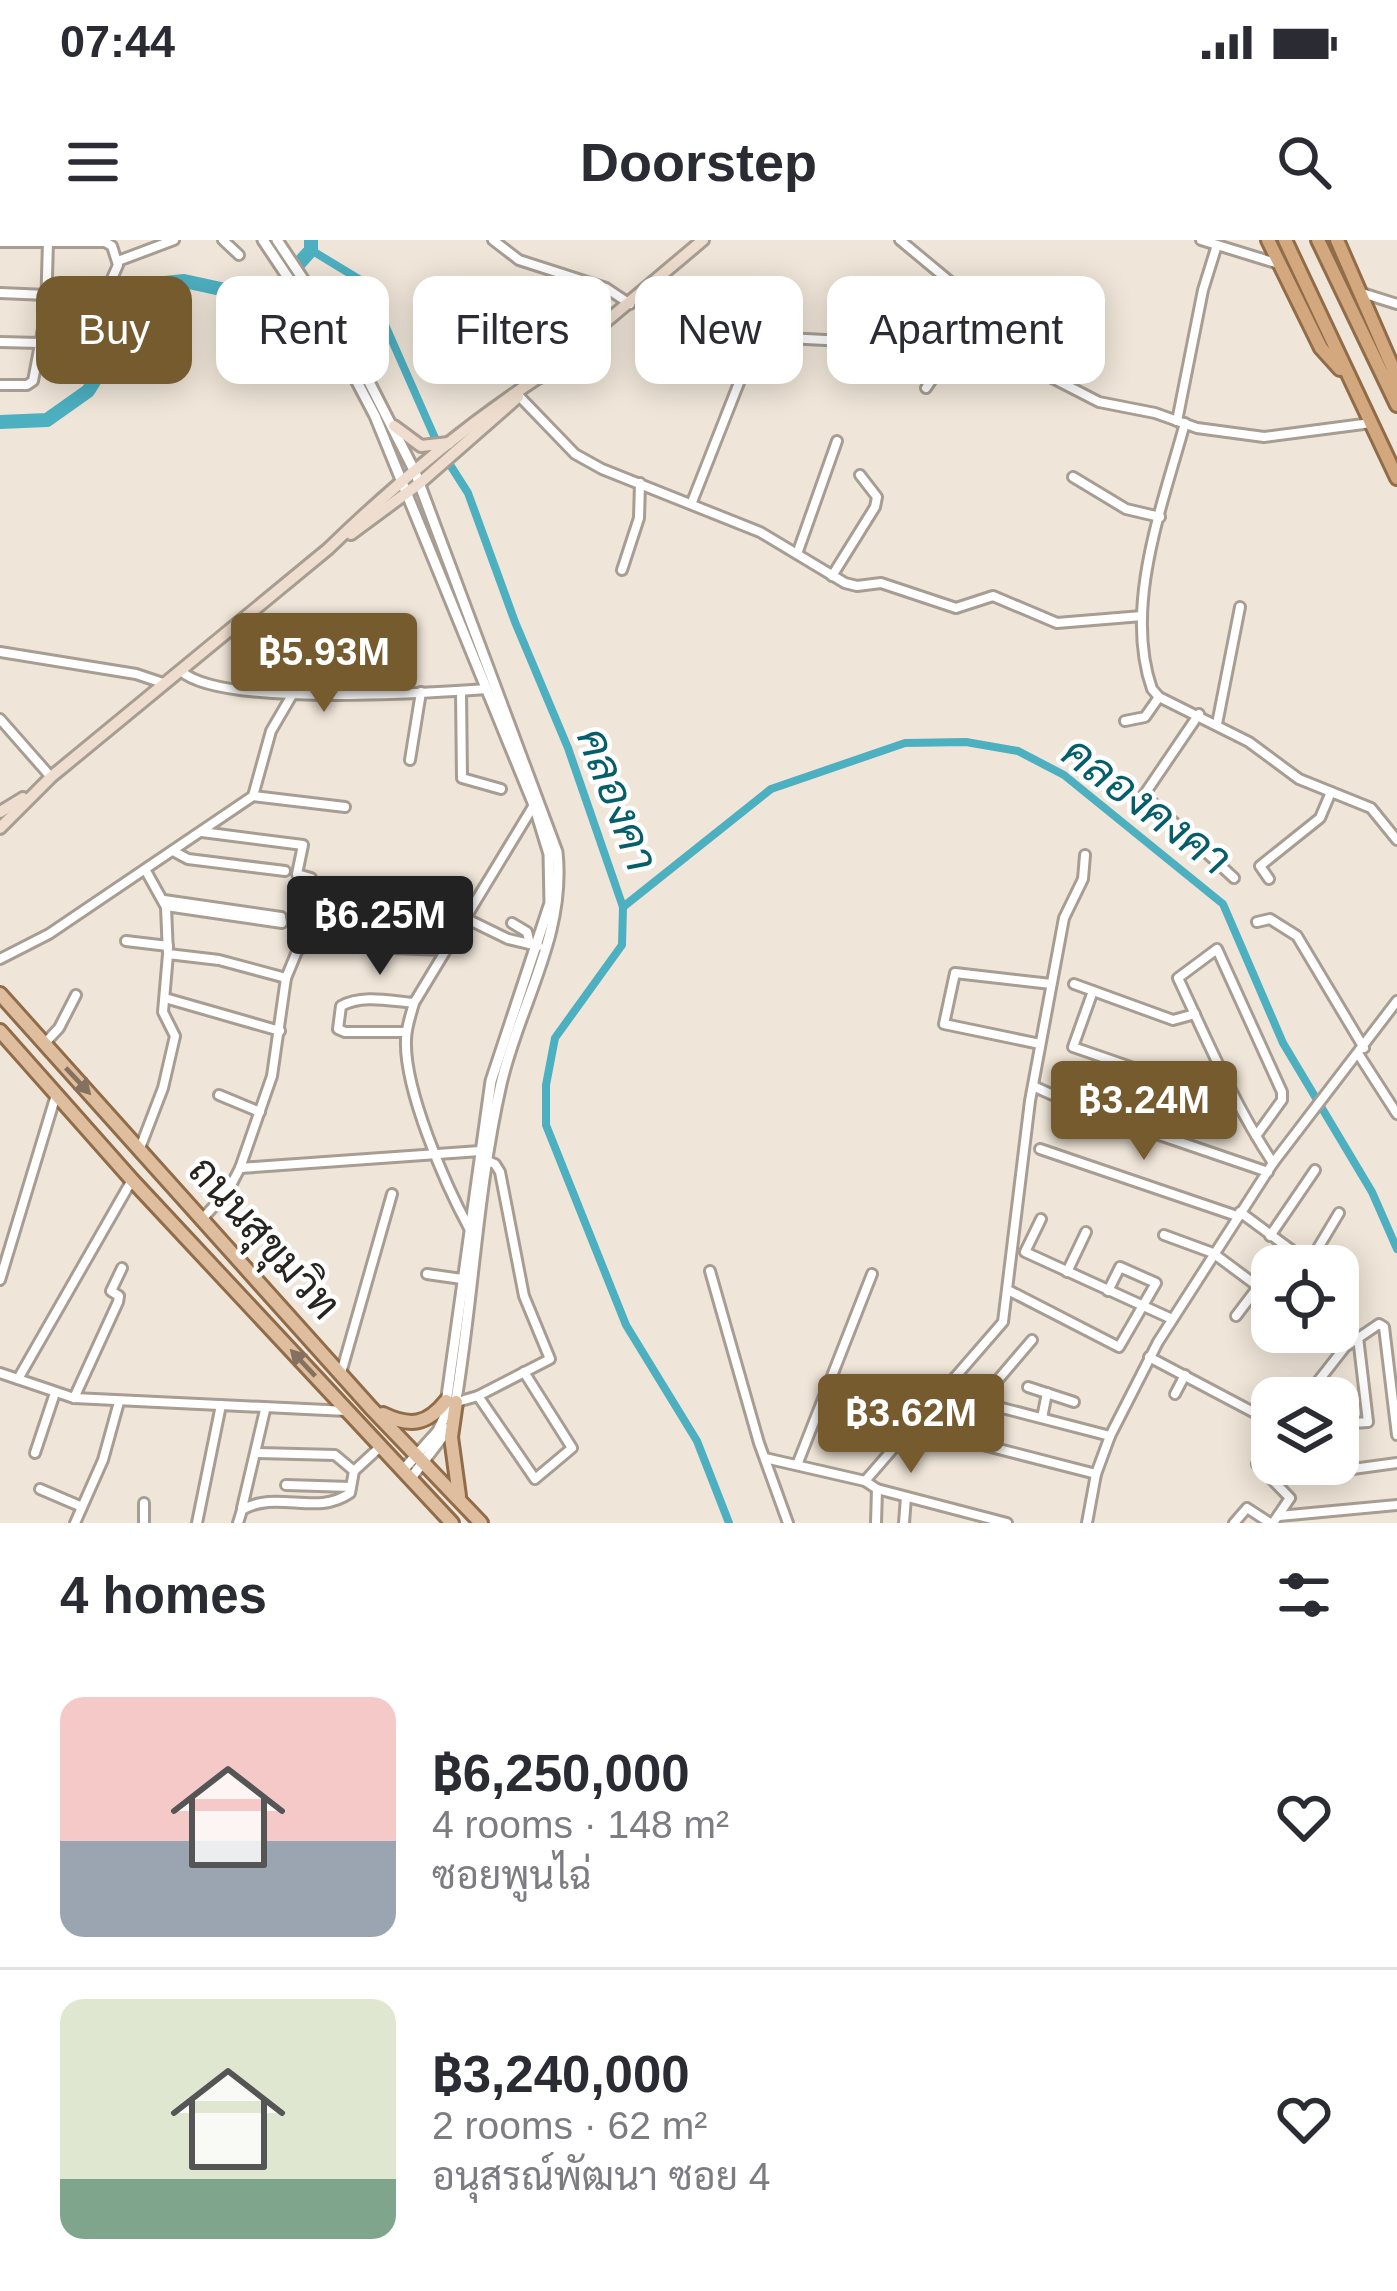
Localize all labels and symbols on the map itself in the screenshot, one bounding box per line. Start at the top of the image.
pin: ฿5.93M [226,613,422,715]
water label: คลองคา [567,720,668,878]
water label: คลองคงคา [1053,726,1241,885]
pin: ฿6.25M [282,876,478,978]
pin: ฿3.24M [1046,1061,1242,1163]
one-way arrow [64,1066,92,1095]
street label: ถนนสุขุมวิท [175,1146,350,1332]
one-way arrow [289,1348,317,1377]
pin: ฿3.62M [813,1374,1009,1476]

